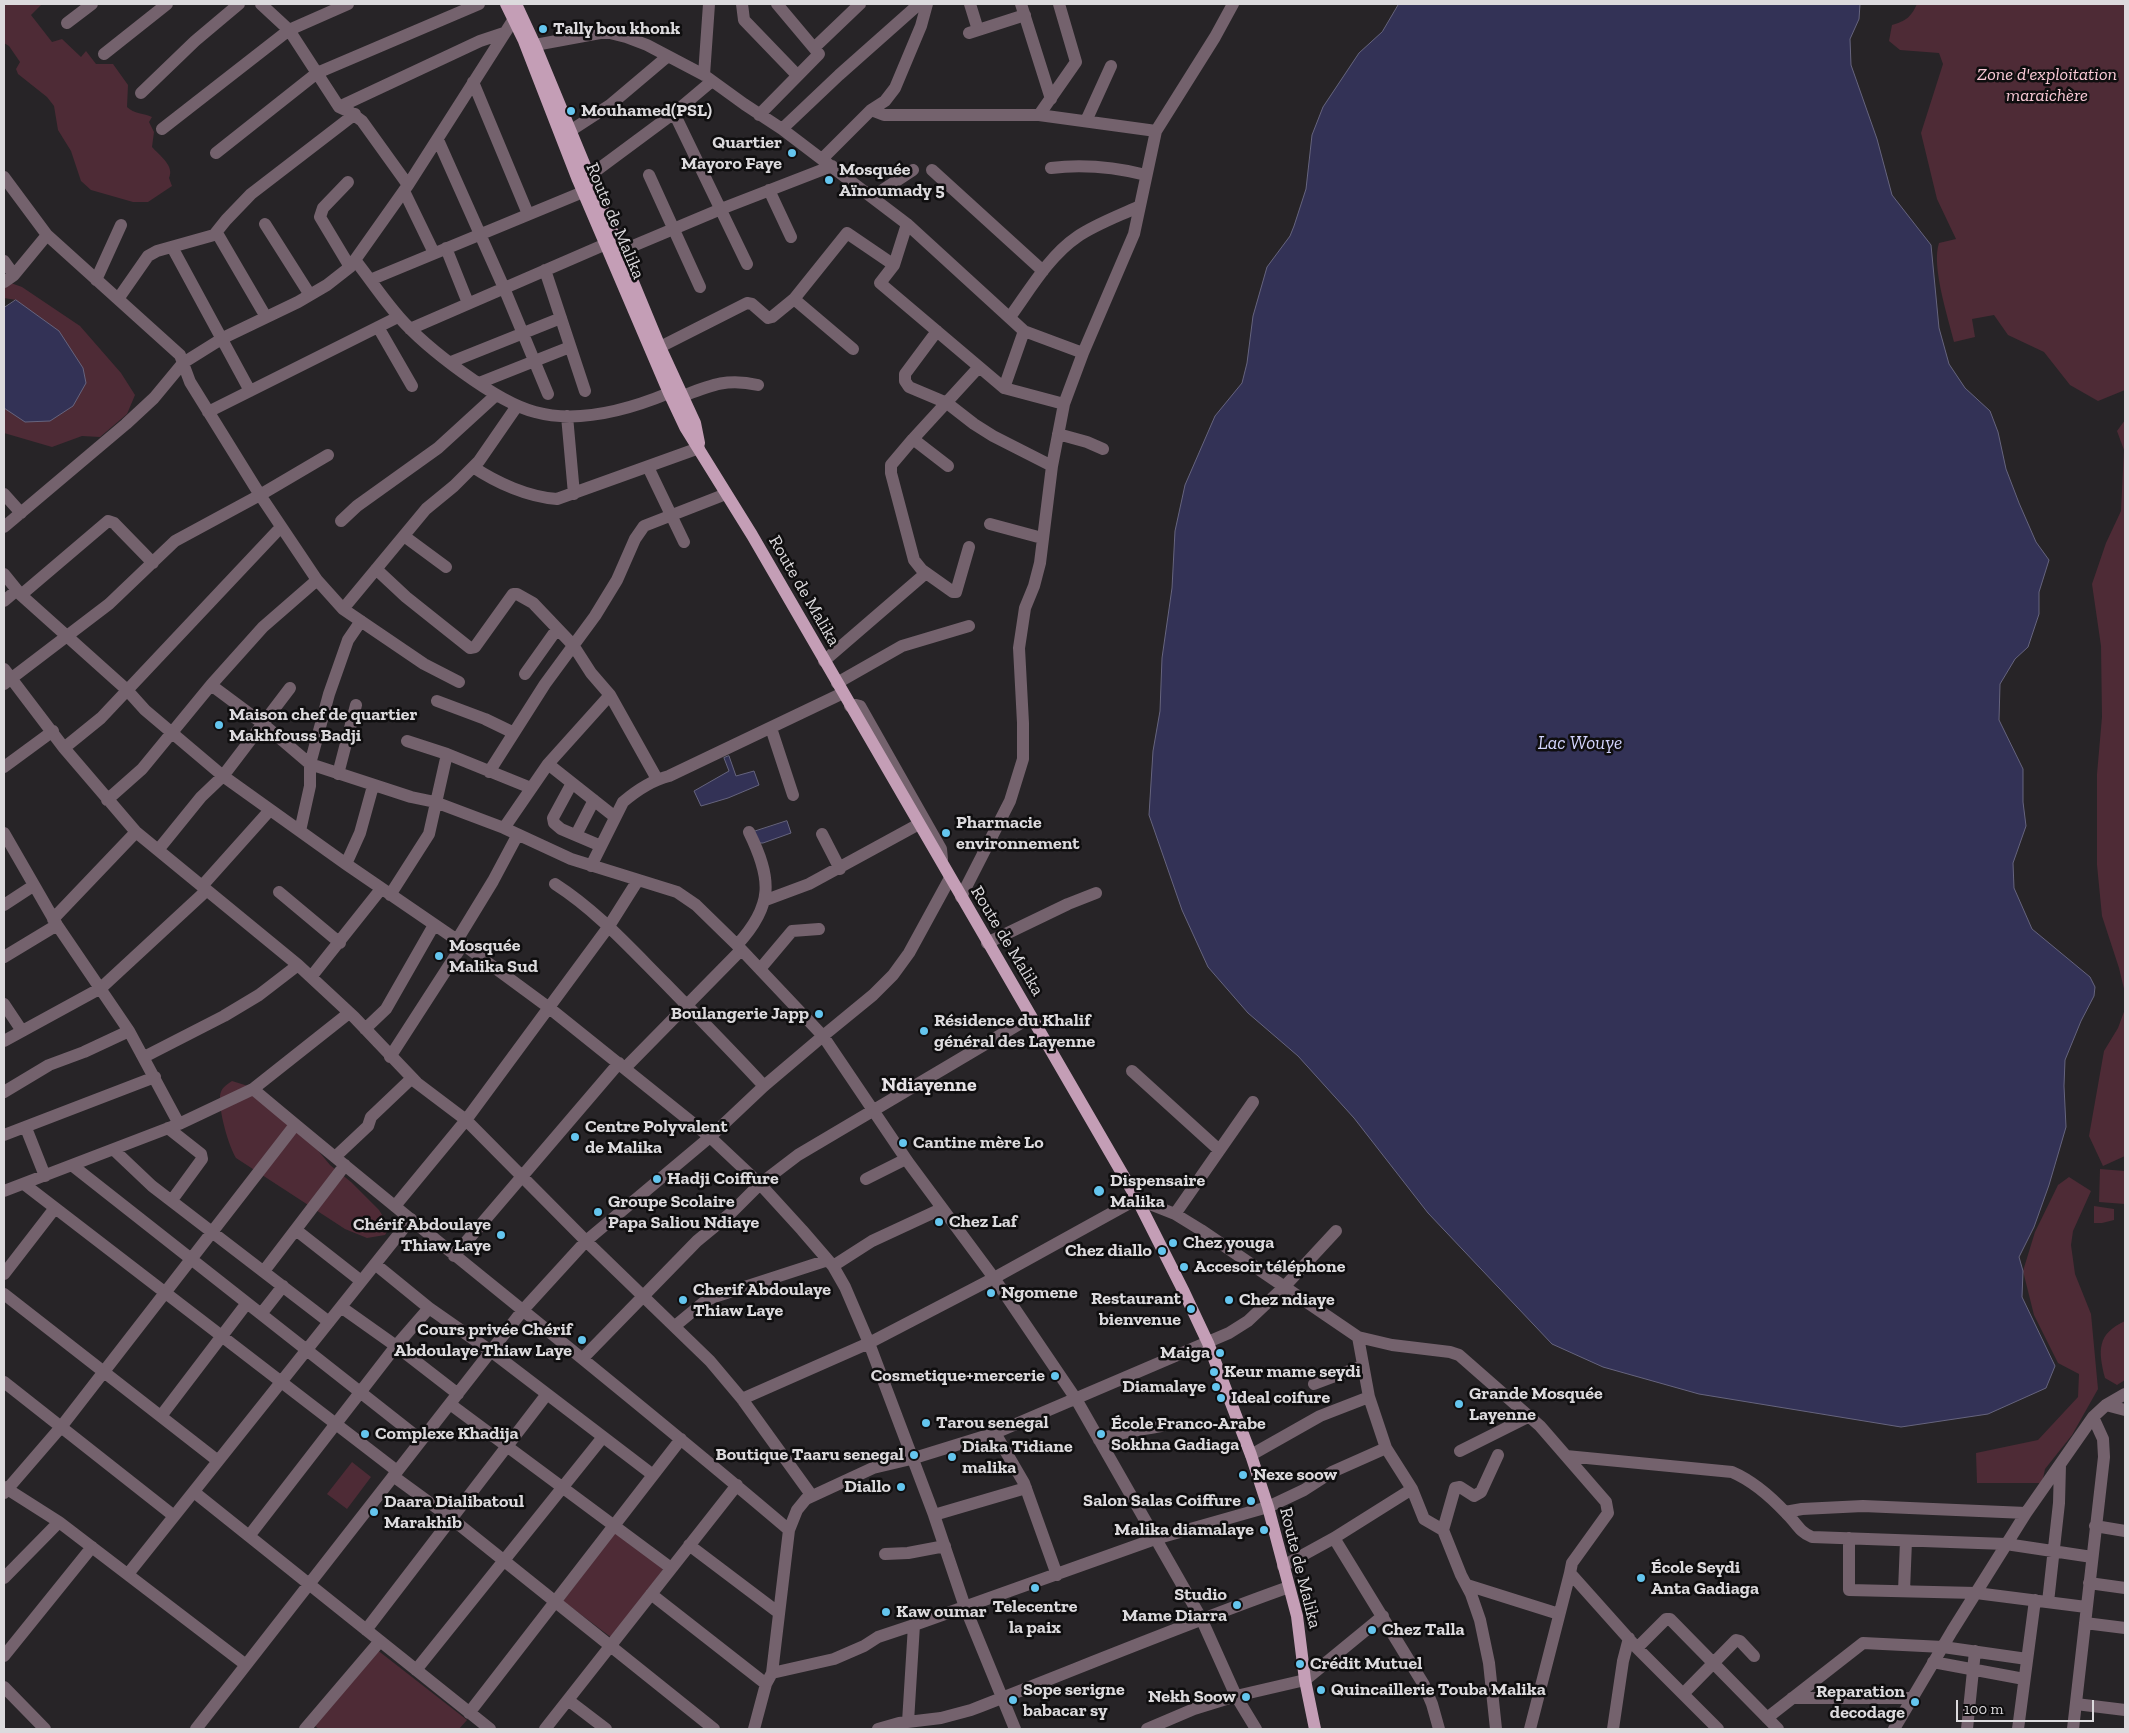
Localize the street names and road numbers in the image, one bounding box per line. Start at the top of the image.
street label: Route de Malika [581,160,649,282]
street label: Route de Malika [764,532,844,650]
street label: Route de Malika [966,882,1048,1000]
street label: Route de Malika [1275,1505,1325,1631]

